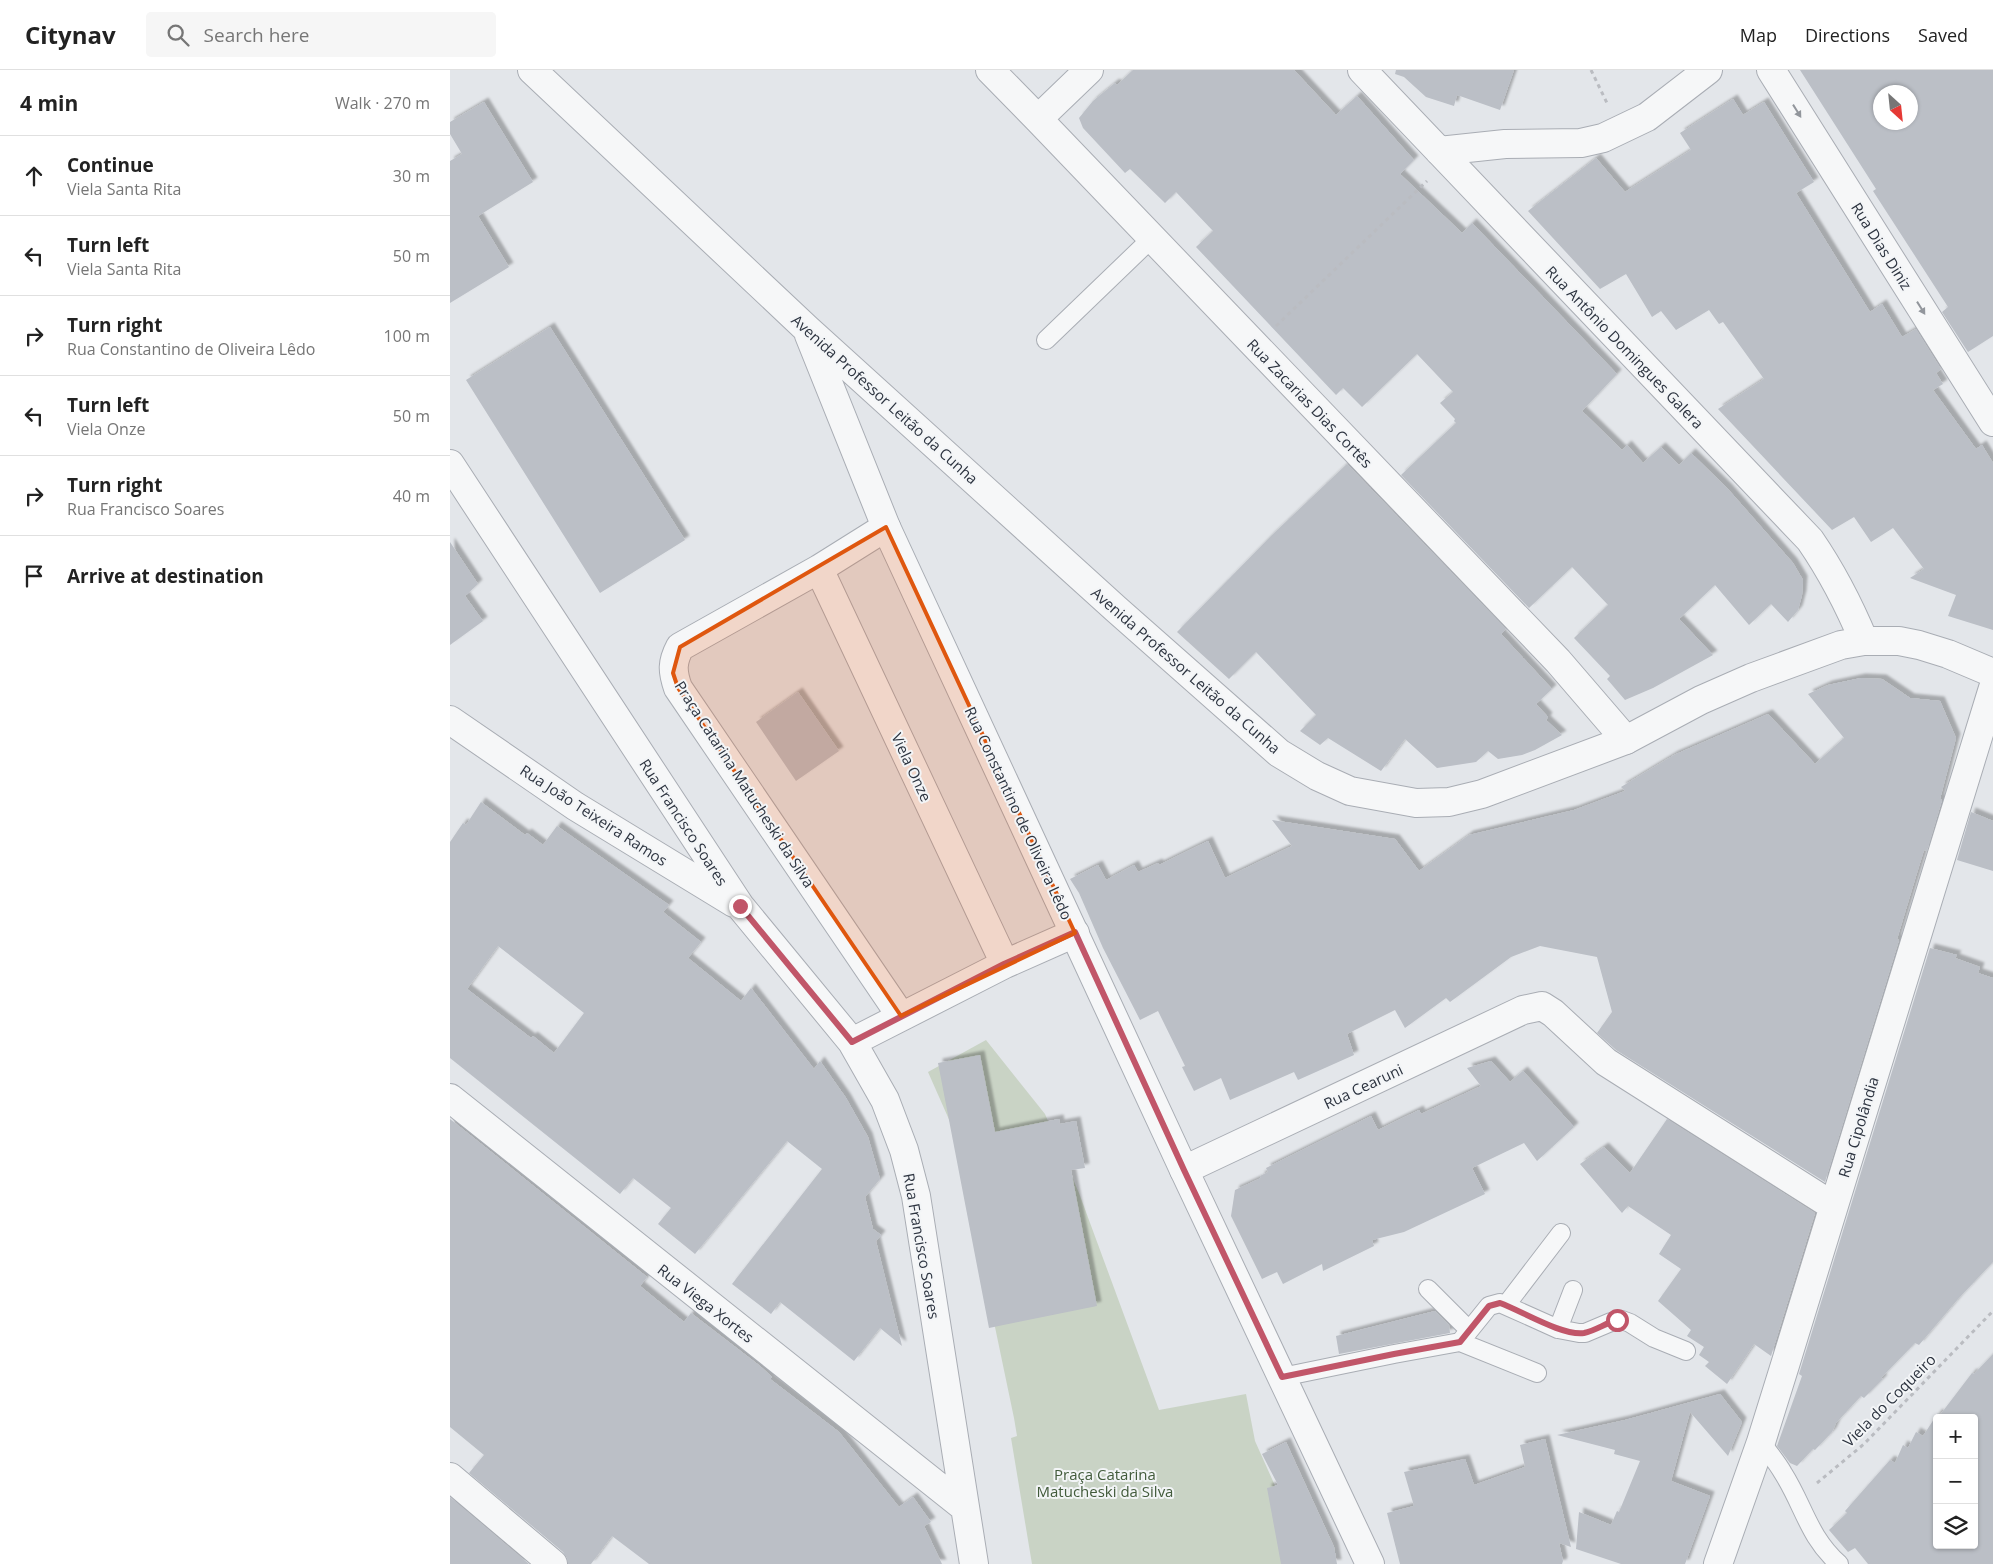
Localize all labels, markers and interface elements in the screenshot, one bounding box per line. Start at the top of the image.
search box [146,12,496,57]
text: Citynav [25,18,116,51]
icon: search [164,21,192,49]
text: Search here [204,22,309,48]
text: Map [1740,23,1777,47]
text: Directions [1805,23,1890,47]
text: Saved [1918,23,1968,47]
north arrow [1873,85,1918,130]
text: 4 min [20,89,78,117]
text: Walk · 270 m [335,92,430,114]
one-way arrow [1792,105,1802,118]
text: Continue [67,152,154,178]
icon: ahead [20,162,48,190]
text: 30 m [393,165,430,187]
text: Viela Santa Rita [67,178,181,200]
street label: Rua Dias Diniz [1847,199,1917,293]
text: Turn left [67,232,149,258]
icon: left [20,242,48,270]
text: 50 m [393,245,430,267]
text: Viela Santa Rita [67,258,181,280]
street label: Rua Antônio Domingues Galera [1542,261,1708,433]
one-way arrow [1916,301,1926,315]
street label: Avenida Professor Leitão da Cunha [788,310,982,488]
text: Turn right [67,312,162,338]
icon: right [20,322,48,350]
text: 100 m [384,325,430,347]
street label: Rua Zacarias Dias Cortês [1243,334,1377,472]
text: Rua Constantino de Oliveira Lêdo [67,338,315,360]
text: Turn left [67,392,149,418]
icon: left [20,402,48,430]
text: 50 m [393,405,430,427]
text: Viela Onze [67,418,145,440]
text: Turn right [67,472,162,498]
icon: right [20,482,48,510]
text: 40 m [393,485,430,507]
text: Rua Francisco Soares [67,498,224,520]
icon: arrive [20,562,48,590]
text: Arrive at destination [67,563,264,589]
street label: Avenida Professor Leitão da Cunha [1087,582,1285,758]
street label: Praça Catarina Matucheski da Silva [671,677,819,891]
street label: Rua Constantino de Oliveira Lêdo [961,703,1077,923]
street label: Viela Onze [887,729,937,805]
street label: Rua Francisco Soares [635,755,733,889]
street label: Rua João Teixeira Ramos [517,760,671,870]
route end [729,895,752,918]
street label: Rua Cearuni [1320,1059,1406,1113]
street label: Rua Cipolândia [1833,1074,1883,1180]
street label: Rua Francisco Soares [899,1172,945,1320]
street label: Rua Viega Xortes [654,1259,758,1347]
route start [1606,1309,1629,1332]
street label: Viela do Coqueiro [1838,1349,1940,1451]
map controls [1933,1414,1978,1549]
button: + [1933,1414,1978,1459]
button: − [1933,1459,1978,1504]
park label: Praça Catarina Matucheski da Silva [1037,1464,1173,1501]
button: layers [1933,1504,1978,1549]

